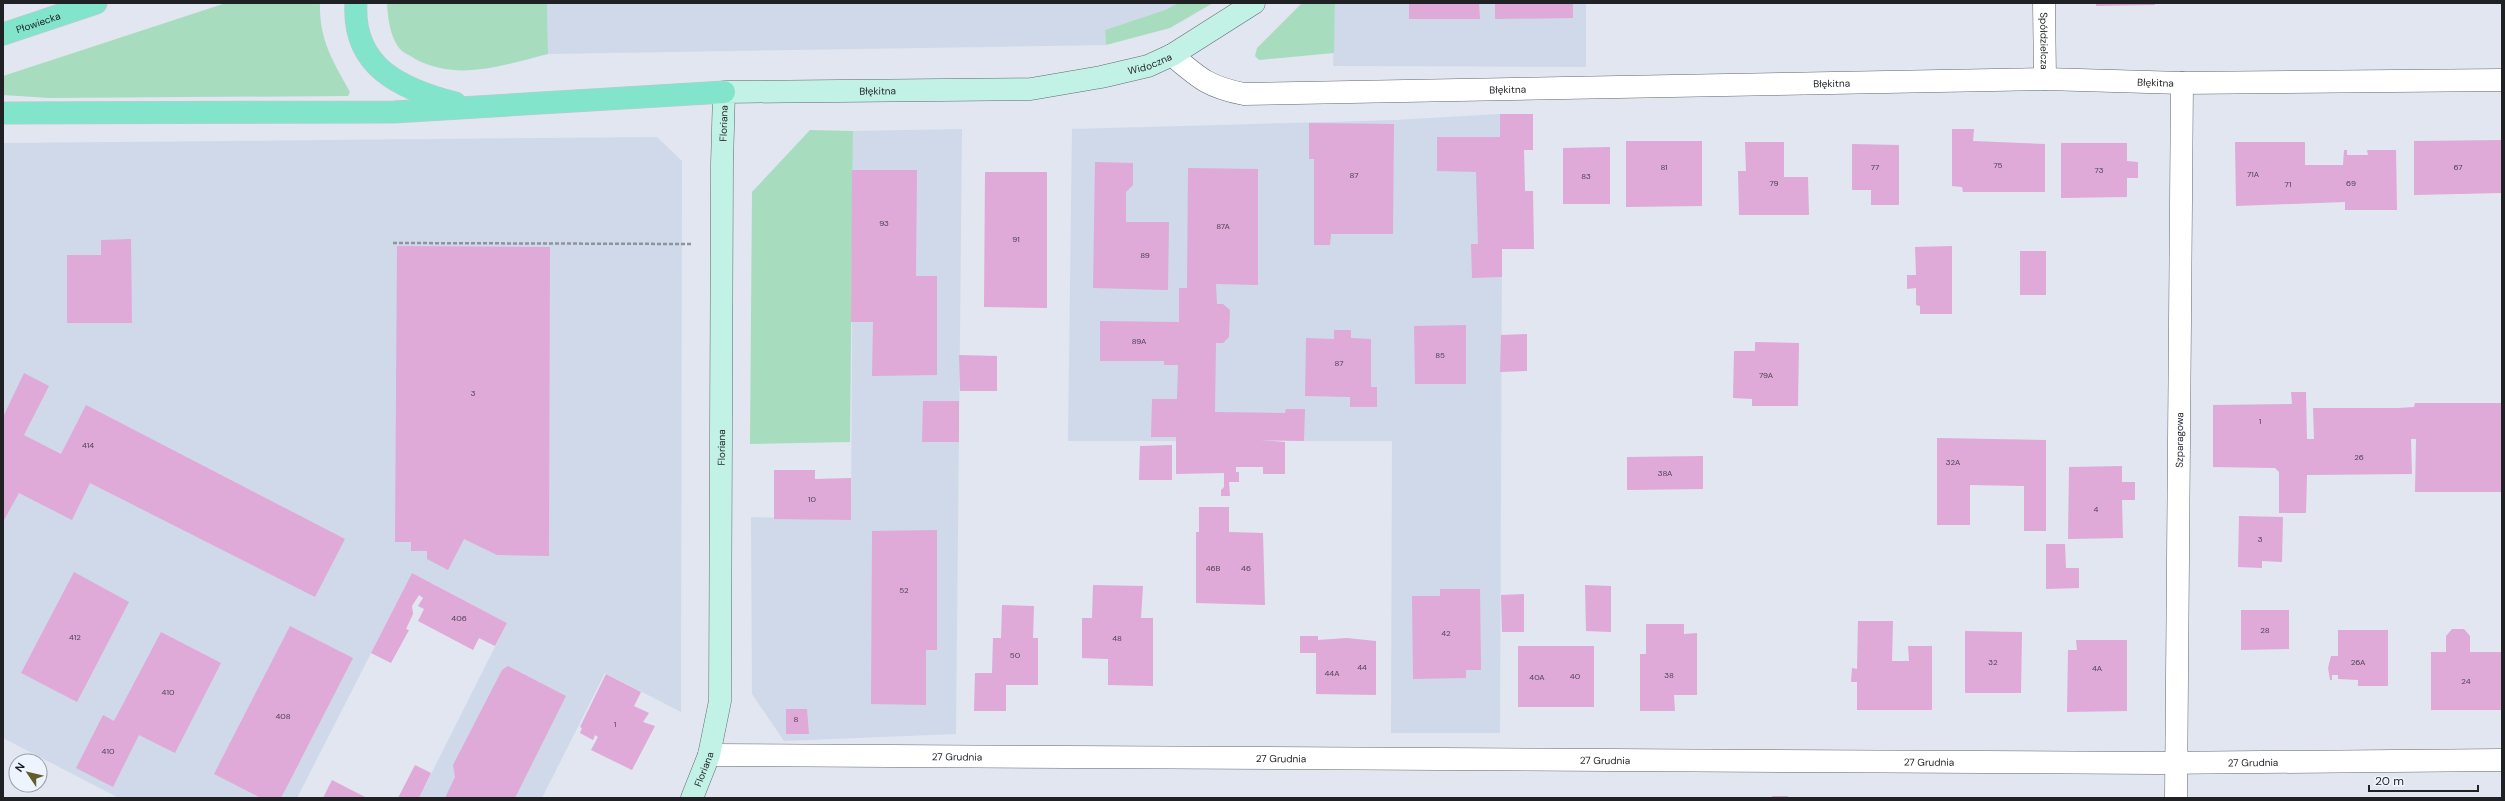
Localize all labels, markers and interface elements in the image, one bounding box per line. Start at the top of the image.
street label: Płowiecka [14,9,62,36]
street label: Spółdzielcza [2037,12,2051,70]
street label: Widoczna [1127,50,1174,78]
street label: Błękitna [2137,76,2174,90]
street label: Błękitna [1813,77,1850,90]
street label: Błękitna [1489,83,1526,96]
street label: Błękitna [859,84,896,98]
street label: Floriana [717,105,731,142]
house number: 75 [1994,160,2003,170]
house number: 81 [1660,162,1668,172]
house number: 77 [1871,162,1879,172]
house number: 67 [2453,162,2463,172]
house number: 73 [2095,165,2104,175]
house number: 71A [2247,169,2260,179]
house number: 87 [1350,170,1358,180]
house number: 83 [1581,171,1591,181]
house number: 79 [1769,178,1779,188]
house number: 69 [2346,178,2356,188]
house number: 71 [2285,179,2291,189]
house number: 93 [879,218,889,228]
house number: 87A [1216,221,1230,231]
house number: 91 [1012,234,1020,244]
house number: 89 [1140,250,1150,260]
house number: 89A [1132,336,1147,346]
house number: 85 [1435,350,1445,360]
house number: 87 [1335,358,1343,368]
house number: 79A [1759,370,1774,380]
house number: 3 [471,388,476,398]
street label: Szparagowa [2173,412,2186,468]
house number: 1 [2259,416,2261,426]
street label: Floriana [715,429,728,466]
house number: 414 [82,440,94,450]
house number: 26 [2354,452,2364,462]
house number: 32A [1946,457,1961,467]
house number: 38A [1658,468,1673,478]
house number: 10 [808,494,817,504]
house number: 4 [2094,504,2099,514]
house number: 3 [2258,534,2263,544]
house number: 46B [1206,563,1221,573]
house number: 46 [1241,563,1251,573]
house number: 52 [899,585,909,595]
house number: 406 [451,613,467,623]
house number: 28 [2260,625,2270,635]
house number: 42 [1441,628,1451,638]
house number: 412 [69,632,81,642]
house number: 48 [1112,633,1122,643]
house number: 50 [1010,650,1021,660]
house number: 32 [1988,657,1998,667]
house number: 26A [2351,657,2366,667]
house number: 44 [1357,662,1367,672]
house number: 4A [2092,663,2103,673]
house number: 44A [1324,668,1340,678]
house number: 38 [1664,670,1674,680]
house number: 40 [1570,671,1581,681]
house number: 40A [1529,672,1545,682]
house number: 24 [2461,676,2471,686]
house number: 410 [162,687,175,697]
house number: 408 [275,711,291,721]
house number: 8 [794,714,799,724]
house number: 1 [614,719,616,729]
house number: 410 [102,746,115,756]
street label: 27 Grudnia [932,750,982,764]
street label: Floriana [691,751,716,789]
street label: 27 Grudnia [1256,752,1306,765]
north arrow [8,753,48,793]
street label: 27 Grudnia [1580,754,1630,767]
street label: 27 Grudnia [1904,756,1954,769]
street label: 27 Grudnia [2228,756,2278,769]
text: N [12,760,28,775]
scale bar [2369,767,2478,793]
text: 20 m [2375,773,2404,789]

